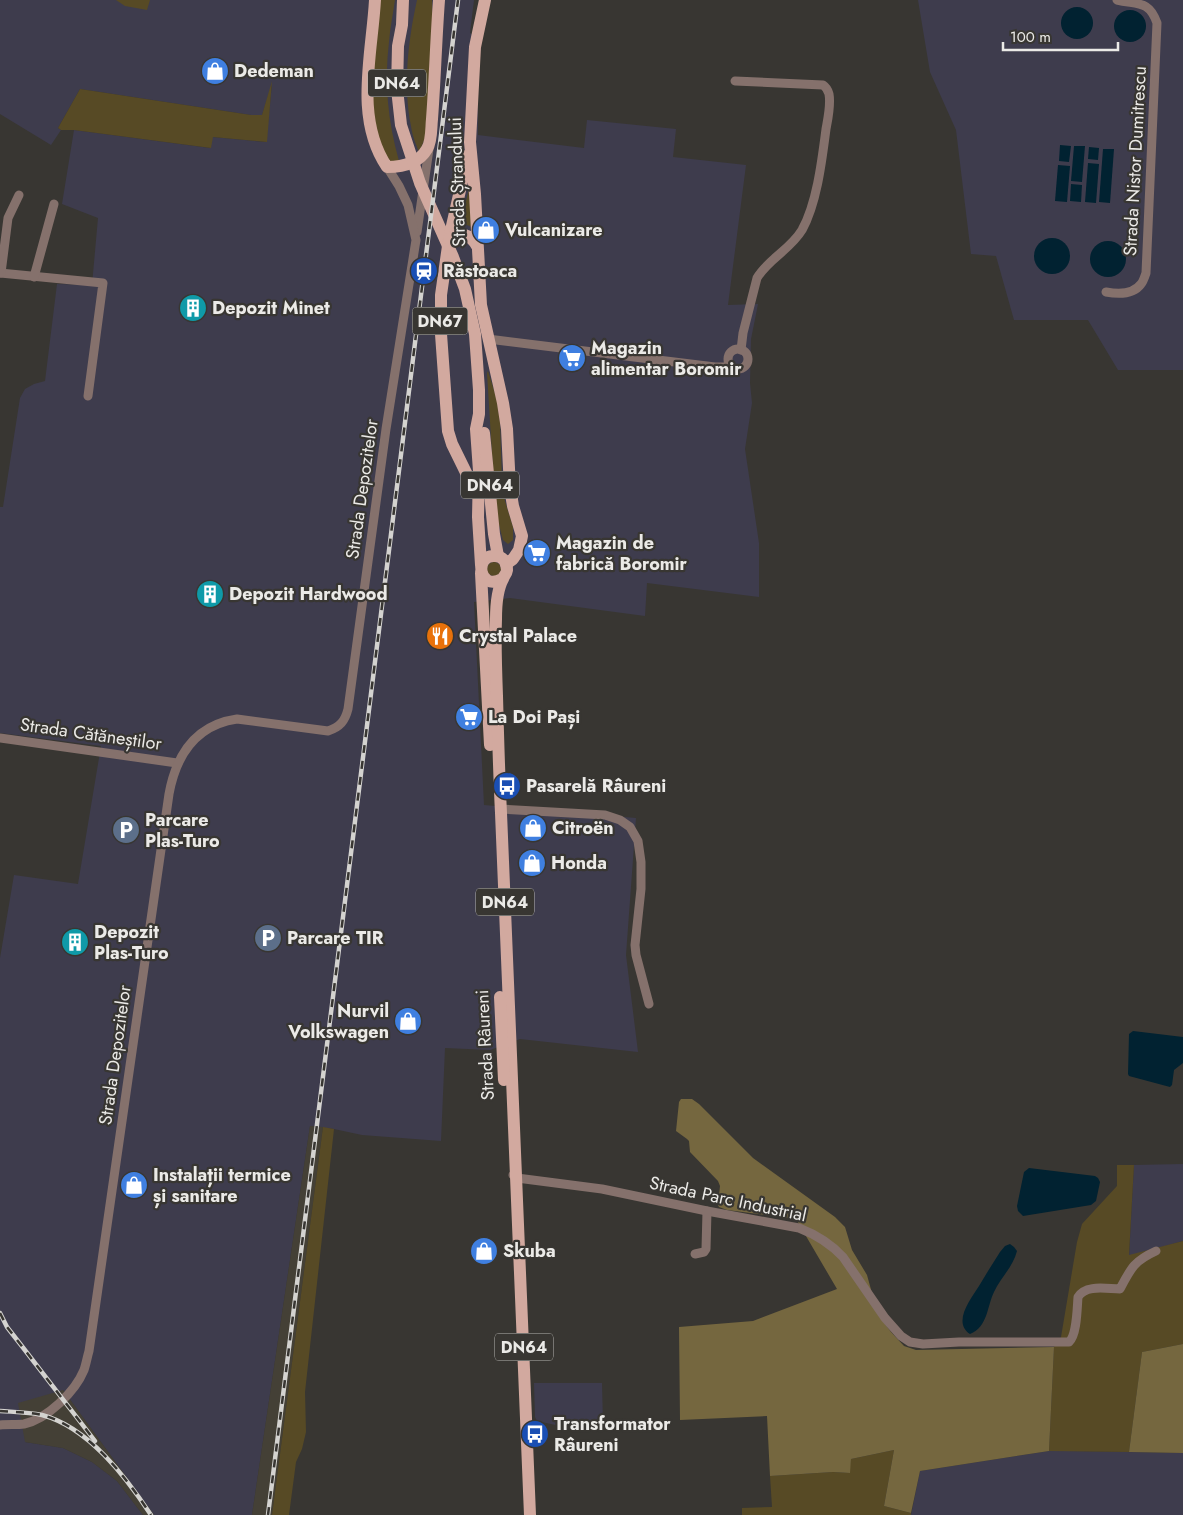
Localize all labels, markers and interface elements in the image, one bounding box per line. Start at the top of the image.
scale bar [1003,20,1118,52]
text: 100 m [1010,26,1051,48]
shop icon: Dedeman [200,56,230,86]
place label: Dedeman [234,58,314,84]
street label: Strada Nistor Dumitrescu [1117,65,1153,257]
road number: DN64 [368,70,426,96]
street label: Strada Ștrandului [442,117,472,247]
shop icon: Vulcanizare [471,215,501,245]
place label: Vulcanizare [504,217,603,243]
station icon: Răstoaca [409,256,439,286]
place label: Răstoaca [443,258,517,284]
building icon: Depozit Minet [178,293,208,323]
place label: Depozit Minet [212,295,330,321]
road number: DN67 [412,308,468,334]
place label: Magazin alimentar Boromir [591,335,742,382]
supermarket icon: Magazin alimentar Boromir [557,343,587,373]
street label: Strada Depozitelor [339,416,385,561]
road number: DN64 [461,472,519,498]
place label: Magazin de fabrică Boromir [556,530,687,577]
supermarket icon: Magazin de fabrică Boromir [522,538,552,568]
building icon: Depozit Hardwood [195,579,225,609]
place label: Depozit Hardwood [229,581,388,607]
restaurant icon: Crystal Palace [425,621,455,651]
place label: Crystal Palace [459,623,577,649]
supermarket icon: La Doi Pași [454,702,484,732]
place label: La Doi Pași [488,704,580,730]
street label: Strada Cătăneștilor [19,711,164,757]
bus stop icon: Pasarelă Râureni [492,771,522,801]
place label: Pasarelă Râureni [526,773,666,799]
place label: Parcare Plas-Turo [145,807,220,854]
shop icon: Citroën [518,813,548,843]
parking icon: Parcare Plas-Turo [111,815,141,845]
place label: Citroën [552,815,614,841]
shop icon: Honda [517,848,547,878]
place label: Honda [551,850,607,876]
road number: DN64 [476,889,534,916]
place label: Depozit Plas-Turo [94,919,169,966]
parking icon: Parcare TIR [253,923,283,953]
place label: Parcare TIR [287,925,384,951]
building icon: Depozit Plas-Turo [60,927,90,957]
street label: Strada Depozitelor [92,982,138,1127]
street label: Strada Râureni [469,989,501,1101]
place label: Nurvil Volkswagen [287,998,389,1045]
shop icon: Nurvil Volkswagen [393,1006,423,1036]
place label: Instalații termice și sanitare [153,1162,291,1209]
shop icon: Instalații termice și sanitare [119,1170,149,1200]
street label: Strada Parc Industrial [647,1170,809,1228]
shop icon: Skuba [469,1236,499,1266]
place label: Skuba [503,1238,556,1264]
road number: DN64 [495,1334,553,1360]
place label: Transformator Râureni [554,1411,671,1458]
bus stop icon: Transformator Râureni [520,1419,550,1449]

